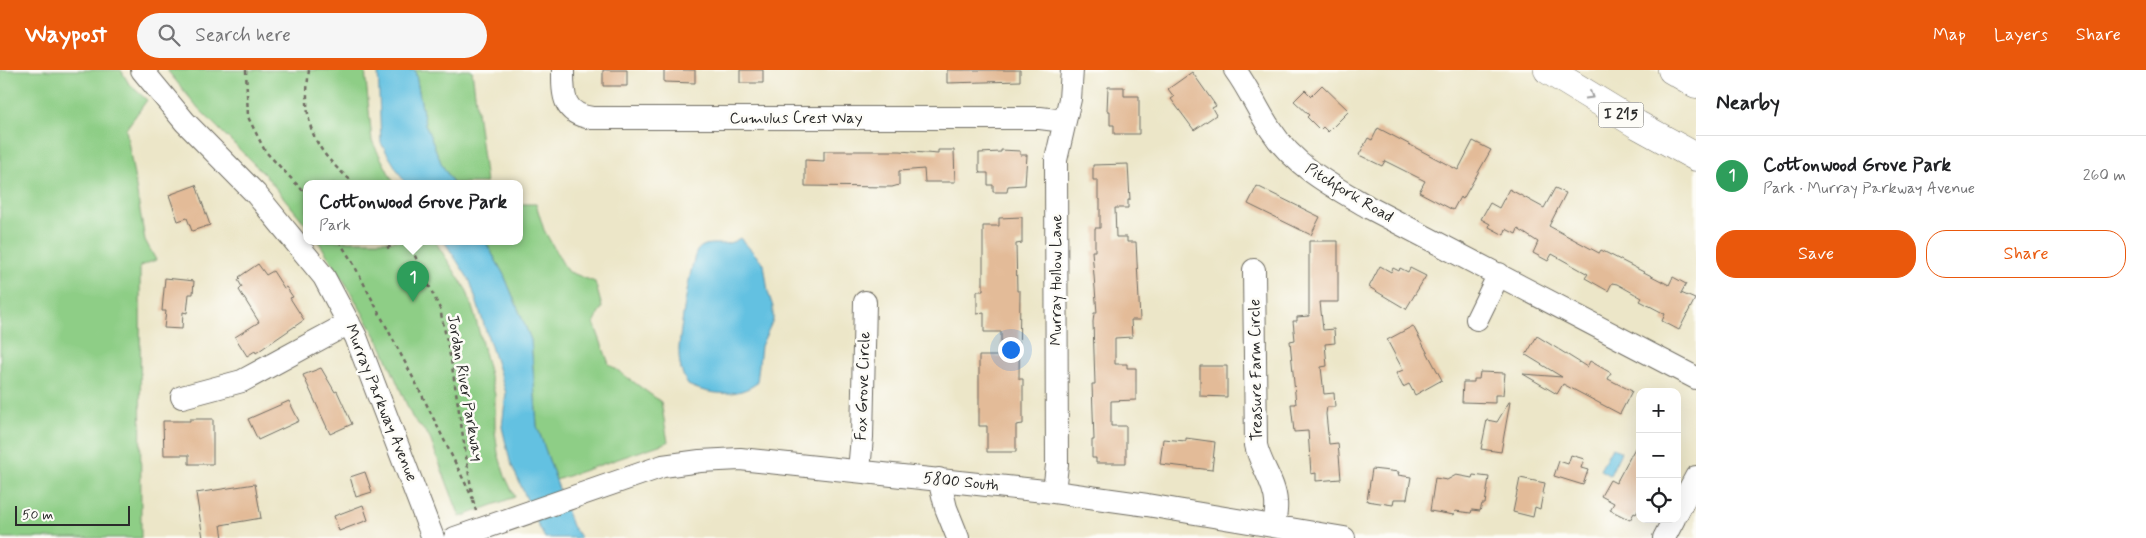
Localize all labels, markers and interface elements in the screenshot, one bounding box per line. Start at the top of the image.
search box [137,13,487,58]
text: Waypost [25,20,107,51]
icon: search [155,21,183,49]
text: Search here [195,23,291,48]
text: Map [1933,23,1966,47]
text: Layers [1994,23,2048,47]
text: Share [2076,23,2121,47]
one-way arrow [1584,89,1593,99]
text: Nearby [1716,89,1780,117]
road number: I 215 [1598,102,1644,128]
street label: Cumulus Crest Way [729,108,863,129]
text: Cottonwood Grove Park [1763,153,1951,178]
street label: Pitchfork Road [1300,158,1397,229]
text: 1 [1728,165,1736,186]
text: 260 m [2083,165,2126,186]
text: Park · Murray Parkway Avenue [1763,178,1975,199]
popup [303,180,523,245]
text: Cottonwood Grove Park [319,190,507,215]
street label: Murray Hollow Lane [1046,214,1067,346]
text: Park [319,215,351,236]
button: Save [1716,230,1916,278]
button: Share [1926,230,2126,278]
pin: 1 [397,261,429,302]
street label: Treasure Farm Circle [1244,299,1268,441]
street label: Jordan River Parkway [442,313,488,463]
street label: Murray Parkway Avenue [340,321,422,485]
street label: Fox Grove Circle [851,331,875,441]
your location [998,337,1024,363]
map controls [1636,388,1681,523]
button: + [1636,388,1681,433]
button: − [1636,433,1681,478]
street label: 5800 South [922,468,1000,496]
button: locate [1636,478,1681,523]
scale bar [15,503,130,526]
text: 50 m [22,506,53,524]

